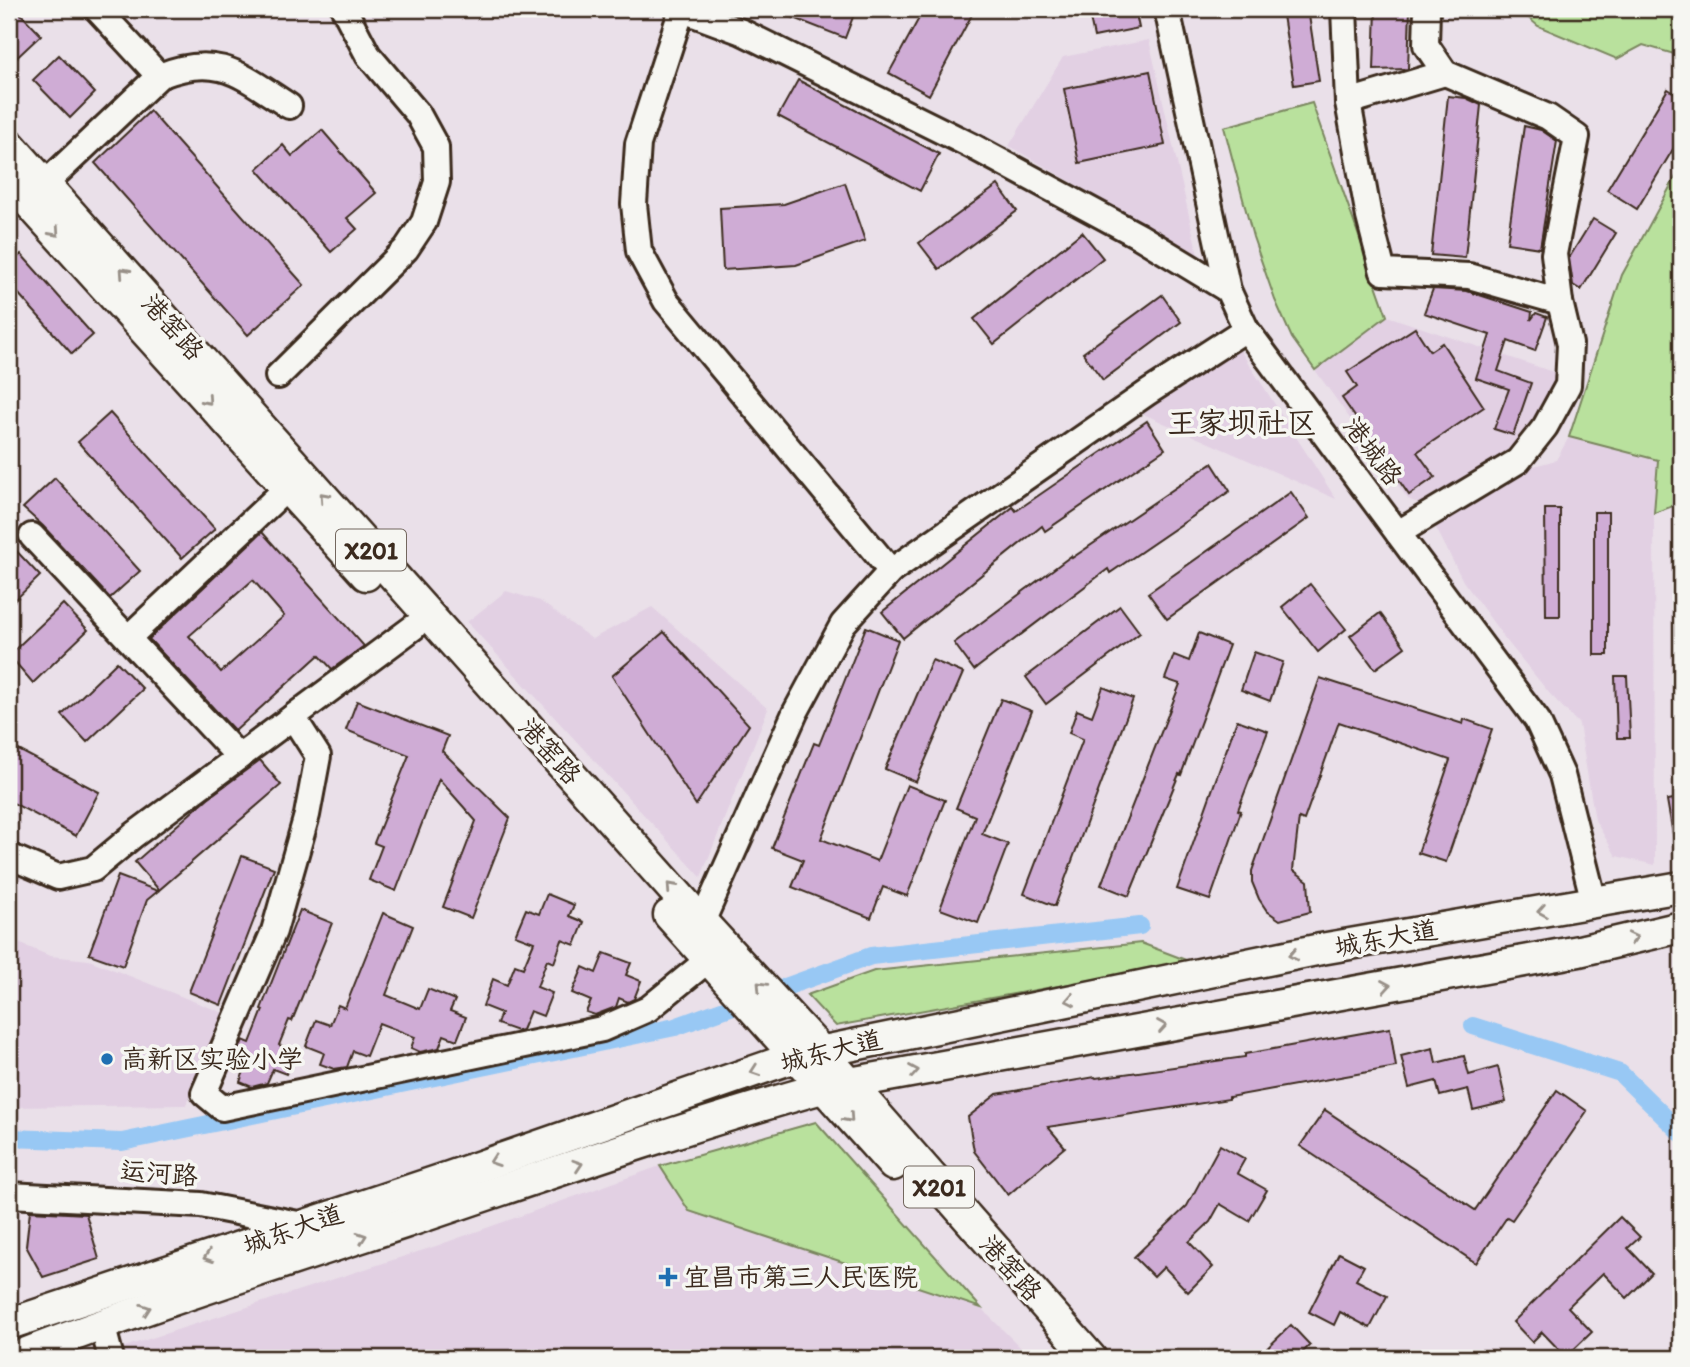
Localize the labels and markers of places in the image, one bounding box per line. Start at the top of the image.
place label: 高新区实验小学 [121,1043,303,1075]
marker: 高新区实验小学 [99,1051,115,1067]
place label: 宜昌市第三人民医院 [684,1261,918,1293]
marker: 宜昌市第三人民医院 [658,1267,678,1287]

